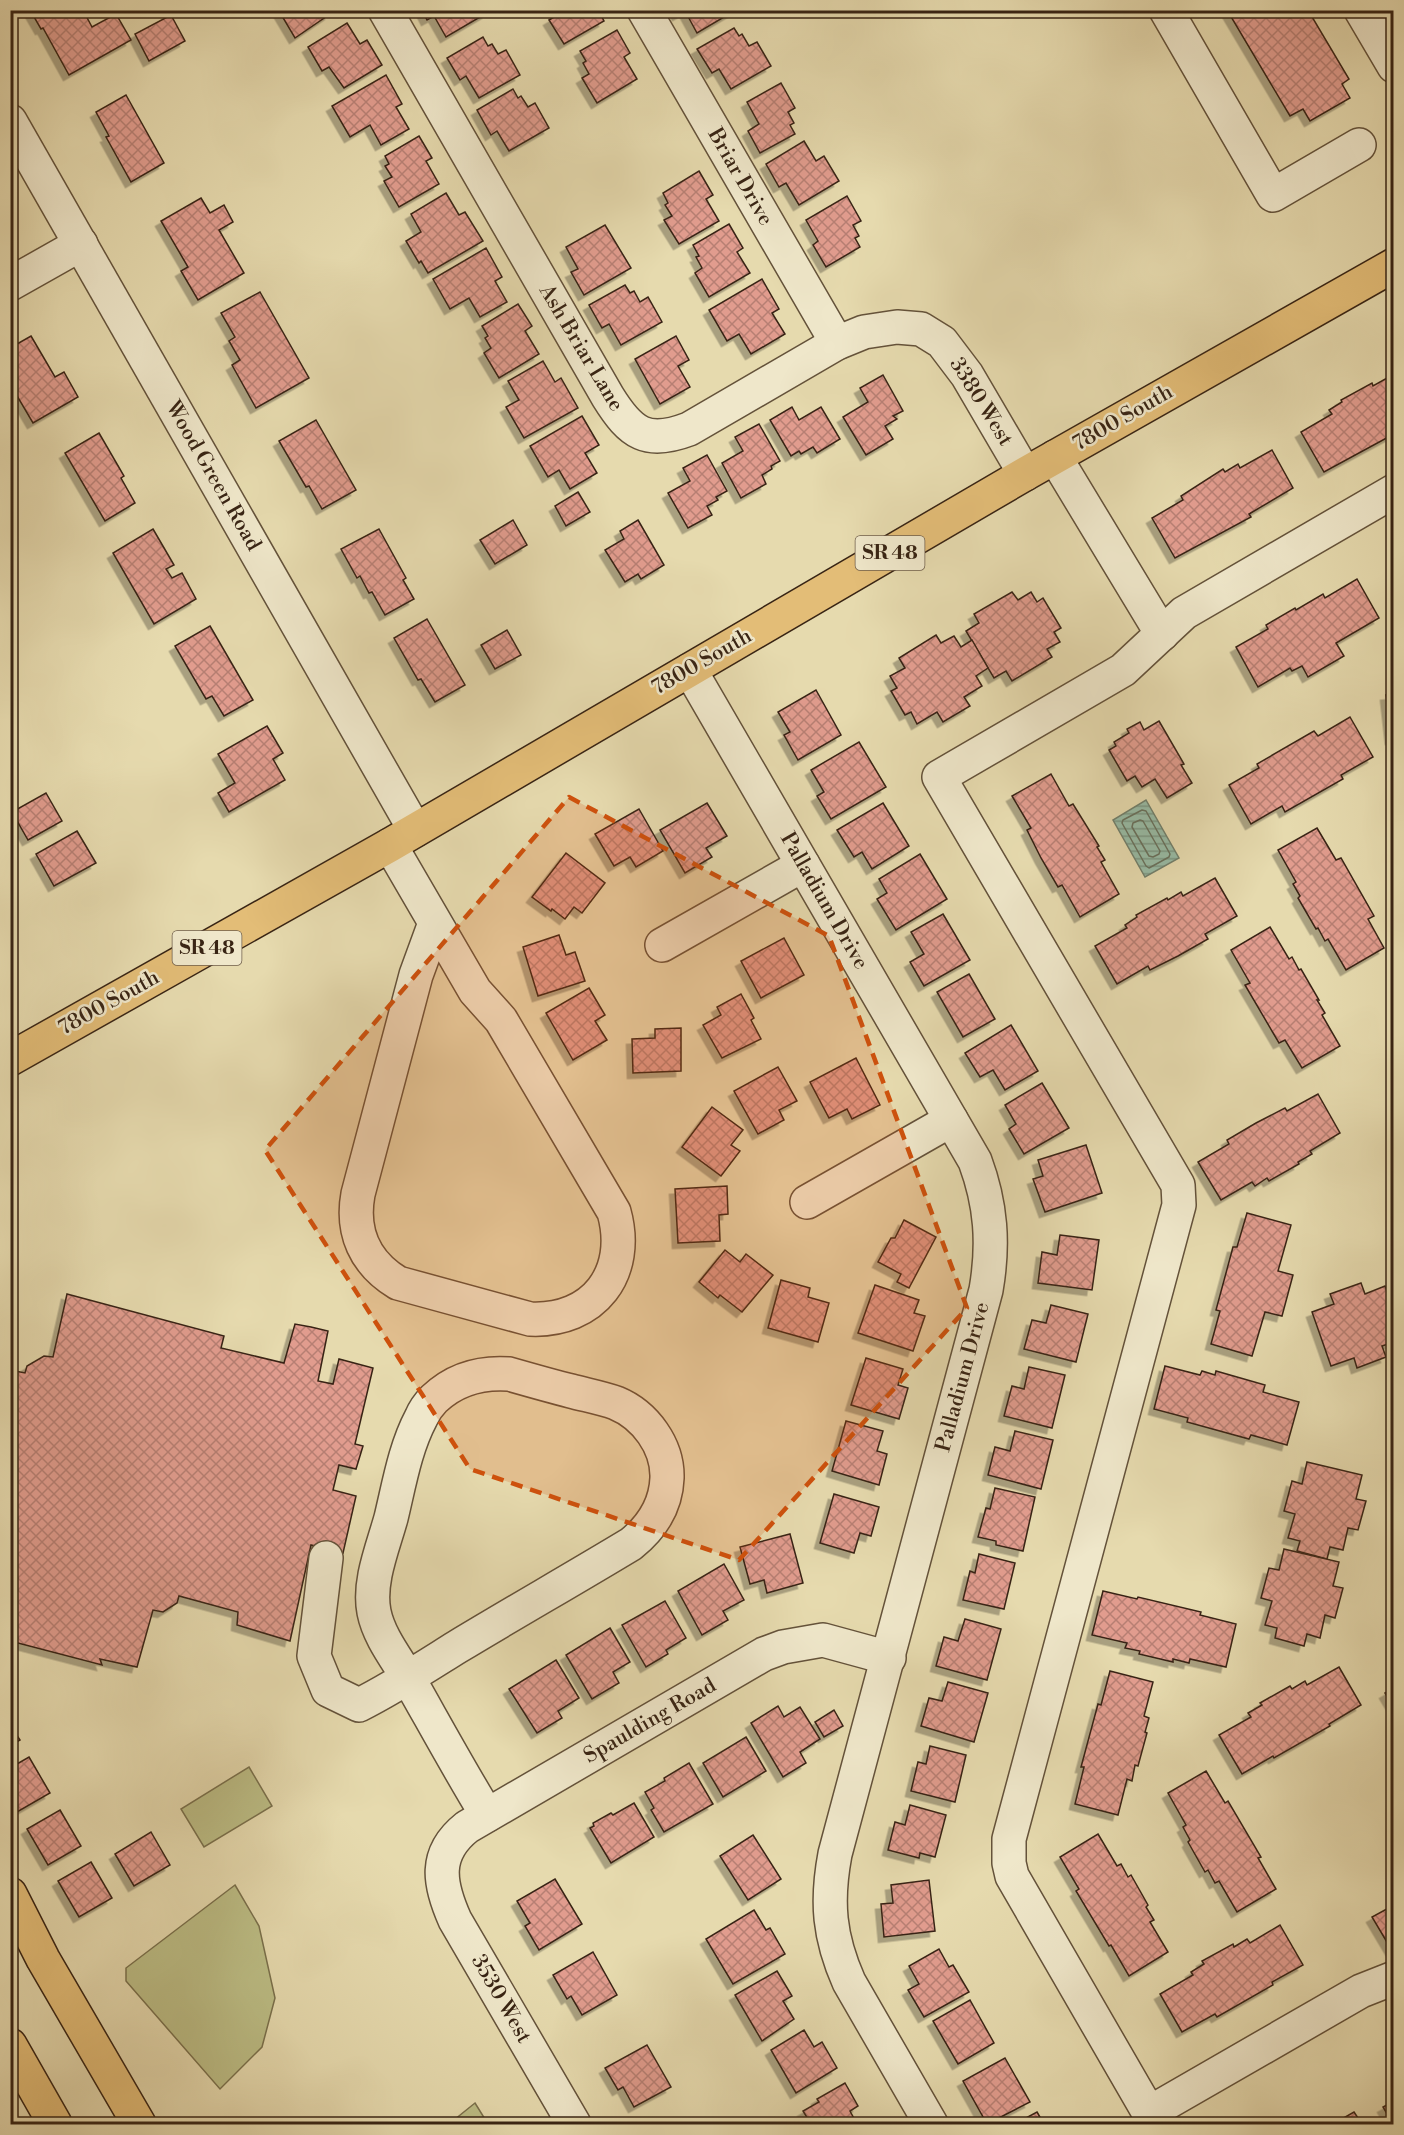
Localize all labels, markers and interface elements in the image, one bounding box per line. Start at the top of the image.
street label: Briar Drive [701,123,778,231]
street label: Ash Briar Lane [532,279,629,416]
street label: 3380 West [944,353,1019,452]
street label: 7800 South [1068,379,1178,457]
street label: Wood Green Road [159,396,266,556]
road number: SR 48 [856,536,924,570]
street label: 7800 South [647,623,757,701]
street label: Palladium Drive [774,828,874,974]
road number: SR 48 [172,931,242,965]
street label: 7800 South [54,964,164,1041]
street label: Palladium Drive [931,1299,995,1455]
street label: Spaulding Road [579,1673,721,1769]
street label: 3530 West [465,1950,537,2048]

